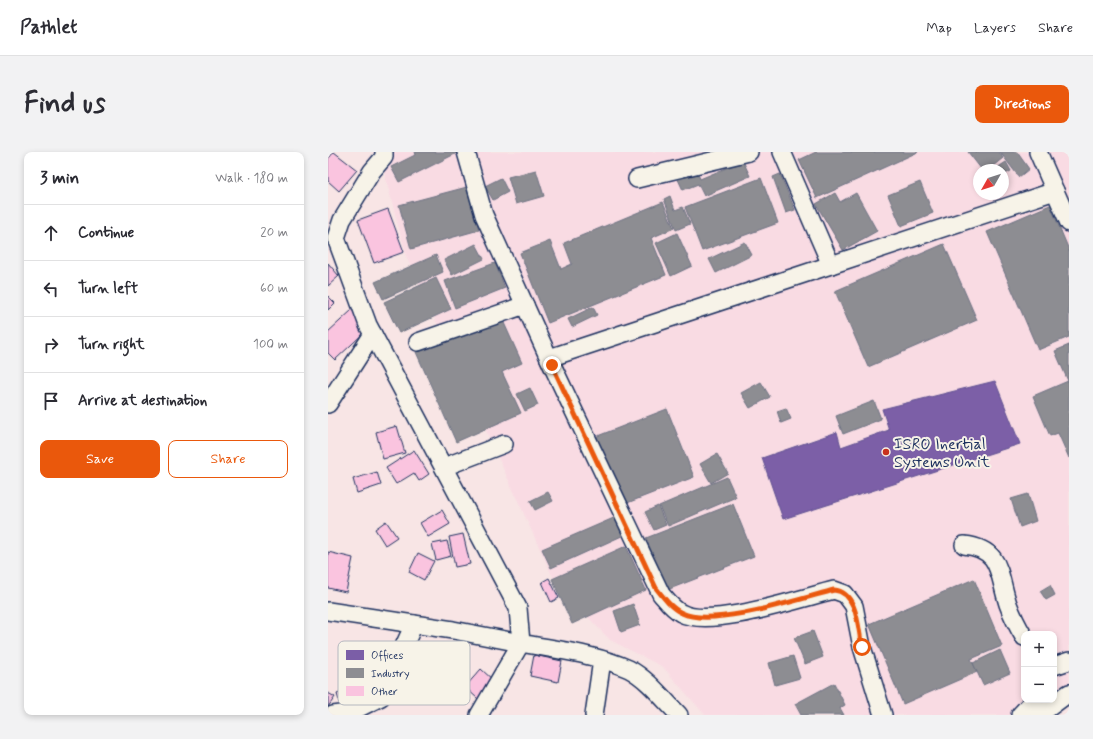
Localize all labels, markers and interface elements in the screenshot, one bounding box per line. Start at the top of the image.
text: Pathlet [20,15,77,40]
text: Map [926,19,952,37]
text: Layers [974,19,1016,37]
text: Share [1038,19,1073,37]
button: Directions [975,85,1069,123]
text: Find us [24,86,105,123]
north arrow [973,164,1009,200]
text: 3 min [40,167,79,189]
text: Walk · 180 m [215,170,288,187]
icon: ahead [40,222,62,244]
text: Continue [78,223,134,243]
text: 20 m [260,224,288,241]
icon: left [40,278,62,300]
text: Turn left [78,279,138,299]
text: 60 m [260,280,288,297]
icon: right [40,334,62,356]
text: Turn right [78,335,145,355]
text: 100 m [253,336,288,353]
route end [543,356,561,374]
icon: arrive [40,390,62,412]
text: Arrive at destination [78,391,207,411]
place label: ISRO Inertial Systems Unit [894,434,991,473]
button: Save [40,440,160,478]
button: Share [168,440,288,478]
marker: ISRO Inertial Systems Unit [881,447,891,457]
map controls [1021,631,1057,703]
button: + [1021,631,1057,667]
route start [853,638,871,656]
legend [338,641,470,705]
text: Offices [371,649,403,663]
text: Industry [371,667,410,681]
button: − [1021,667,1057,703]
text: Other [371,685,398,699]

